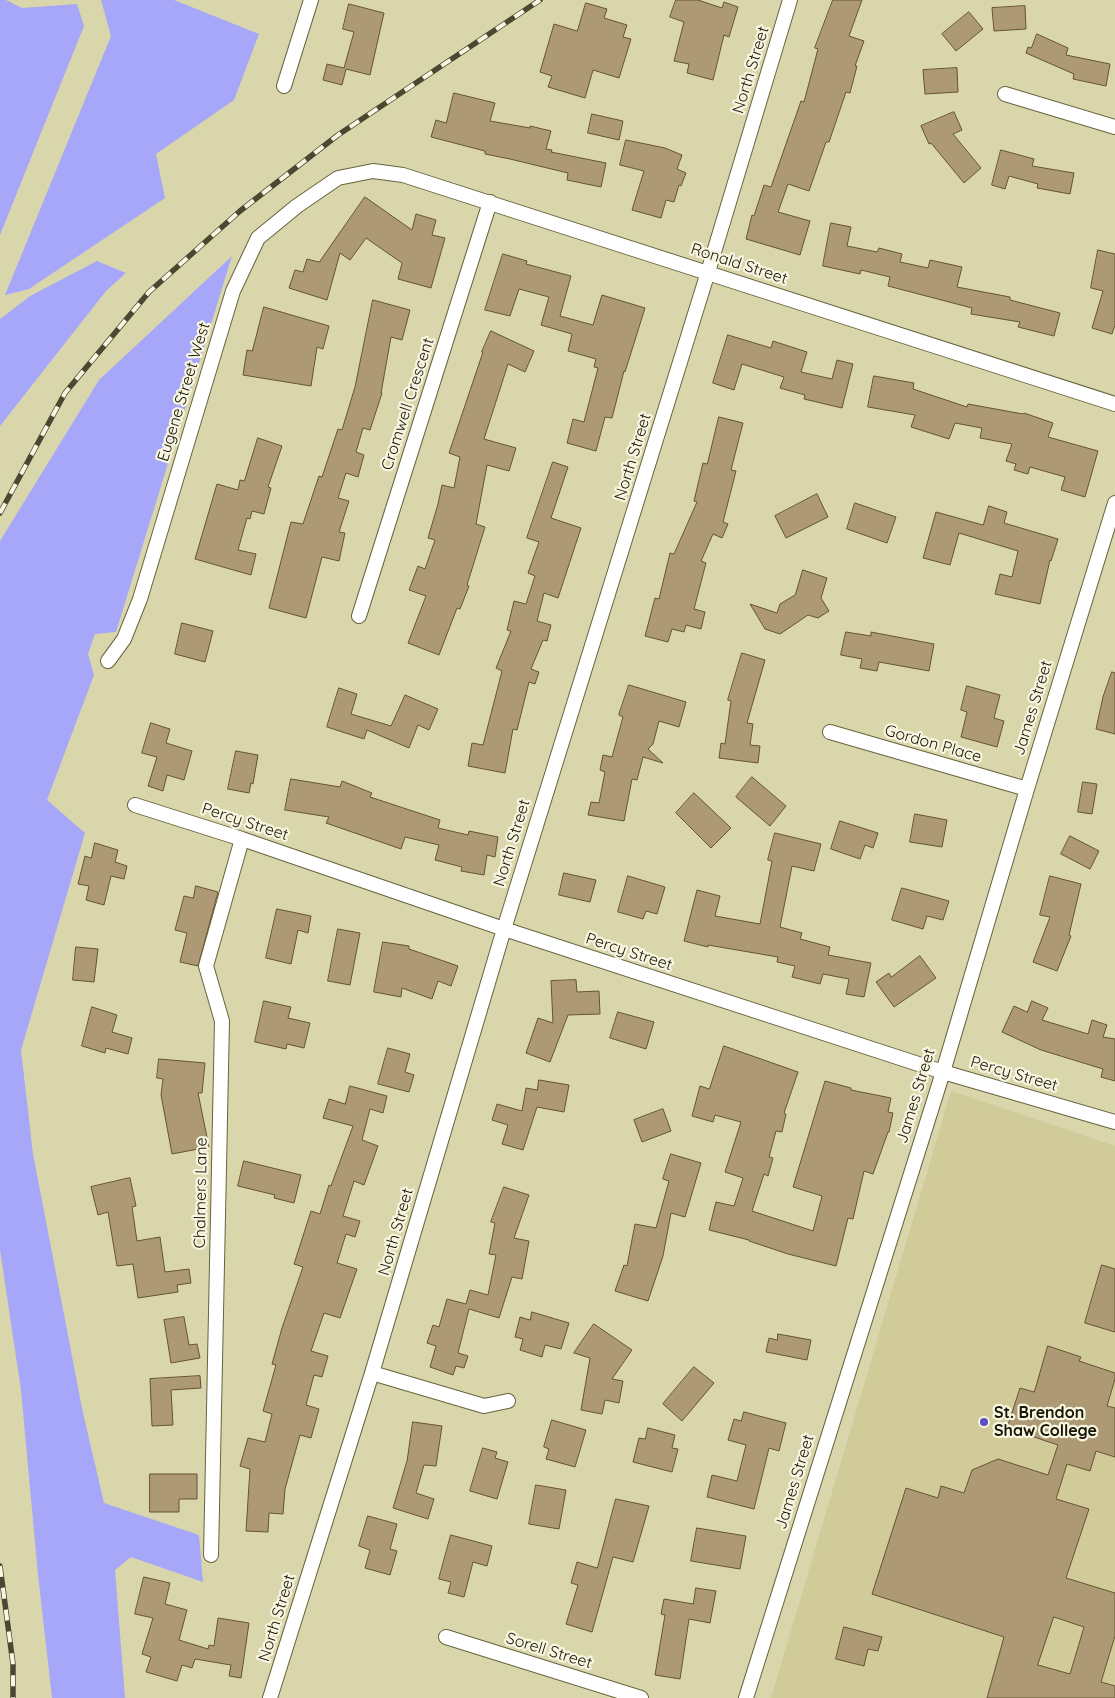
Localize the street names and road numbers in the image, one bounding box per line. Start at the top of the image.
street label: North Street [729,24,773,116]
street label: Ronald Street [688,239,790,289]
street label: Eugene Street West [154,320,214,464]
street label: Cromwell Crescent [378,335,438,473]
street label: North Street [611,411,655,503]
street label: James Street [1009,658,1057,758]
street label: Gordon Place [882,721,984,767]
street label: North Street [490,797,534,889]
street label: Percy Street [199,799,291,845]
street label: Percy Street [583,929,675,975]
street label: James Street [892,1046,940,1146]
street label: Percy Street [968,1052,1060,1096]
street label: Chalmers Lane [190,1137,212,1249]
street label: North Street [374,1186,418,1278]
street label: James Street [771,1432,819,1532]
street label: North Street [255,1572,299,1664]
street label: Sorell Street [504,1629,594,1673]

